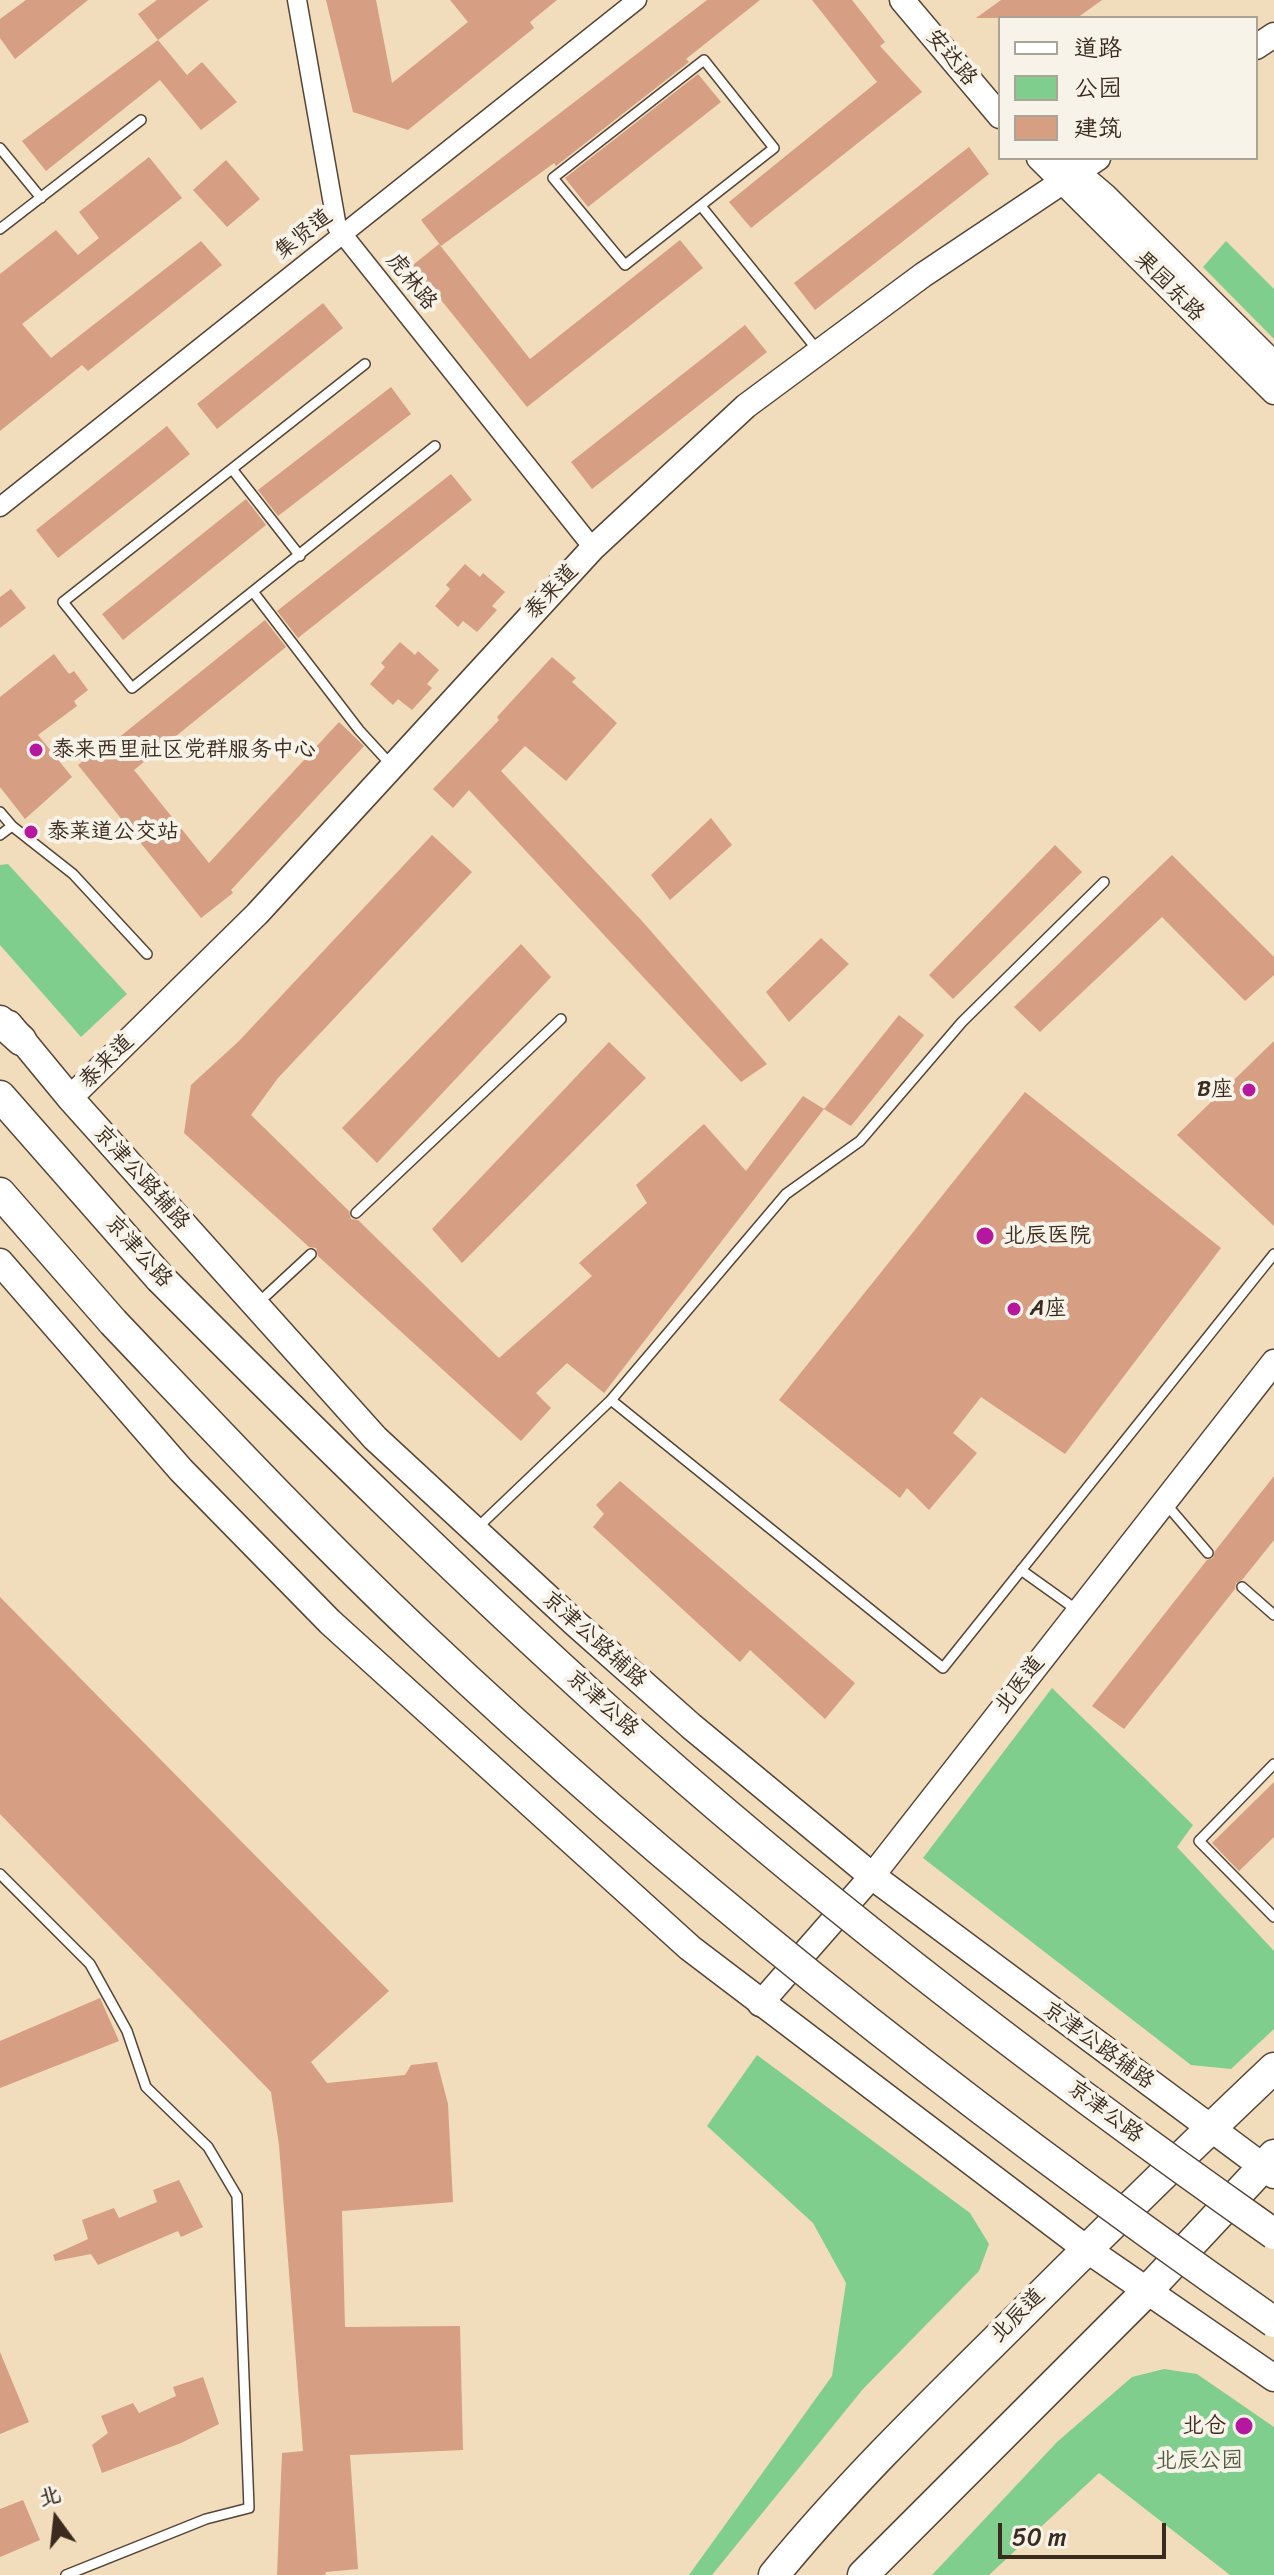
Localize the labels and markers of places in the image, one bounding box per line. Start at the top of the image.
place label: 泰来西里社区党群服务中心 [52,737,316,763]
marker: 泰来西里社区党群服务中心 [27,741,45,759]
place label: 泰莱道公交站 [47,819,179,845]
marker: 泰莱道公交站 [22,823,40,841]
place label: B座 [1197,1077,1233,1103]
marker: B座 [1240,1081,1258,1099]
place label: 北辰医院 [1003,1223,1091,1249]
marker: 北辰医院 [974,1225,996,1247]
place label: A座 [1030,1296,1066,1322]
marker: A座 [1005,1300,1023,1318]
place label: 北仓 [1182,2413,1226,2439]
marker: 北仓 [1233,2415,1255,2437]

